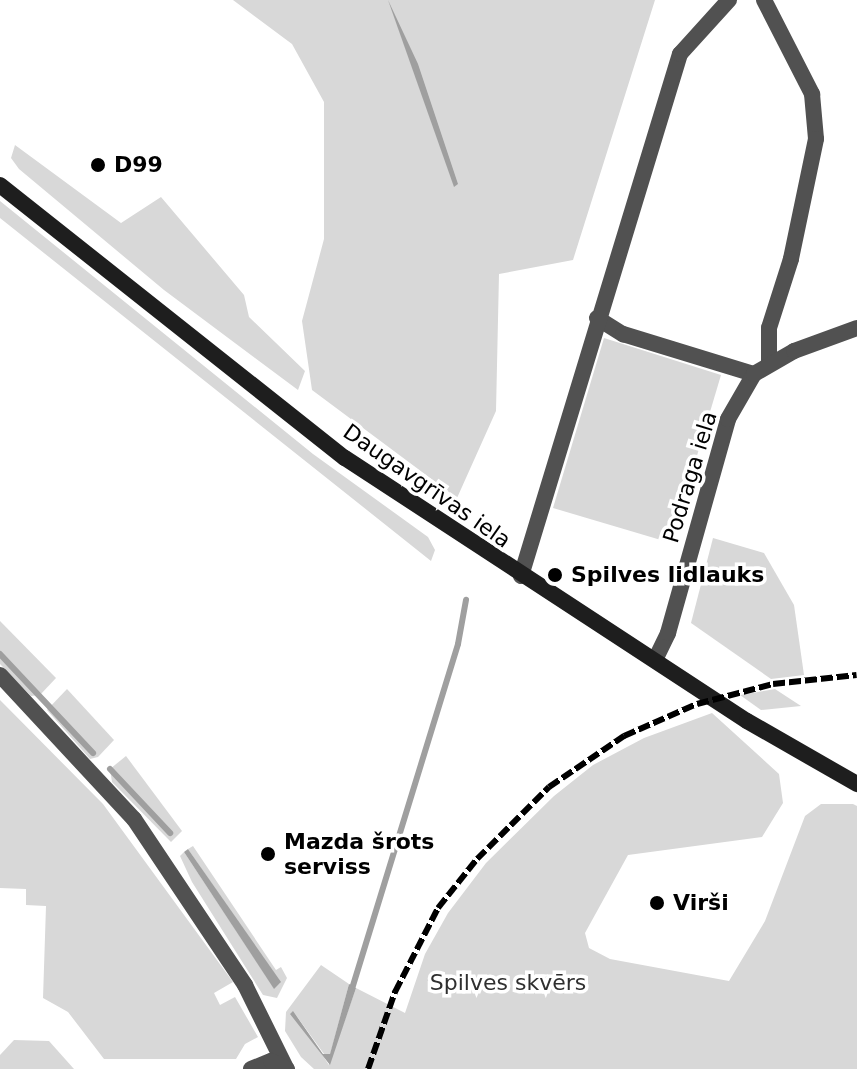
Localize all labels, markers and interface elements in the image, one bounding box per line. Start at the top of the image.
place label: D99 [114,152,163,178]
marker: D99 [89,156,107,174]
street label: Podraga iela [657,408,723,546]
street label: Daugavgrīvas iela [338,418,516,554]
place label: Spilves lidlauks [571,562,764,588]
marker: Spilves lidlauks [546,566,564,584]
place label: Mazda šrots serviss [284,828,434,880]
marker: Mazda šrots serviss [259,845,277,863]
place label: Virši [673,890,729,916]
marker: Virši [648,894,666,912]
park label: Spilves skvērs [430,970,586,996]

